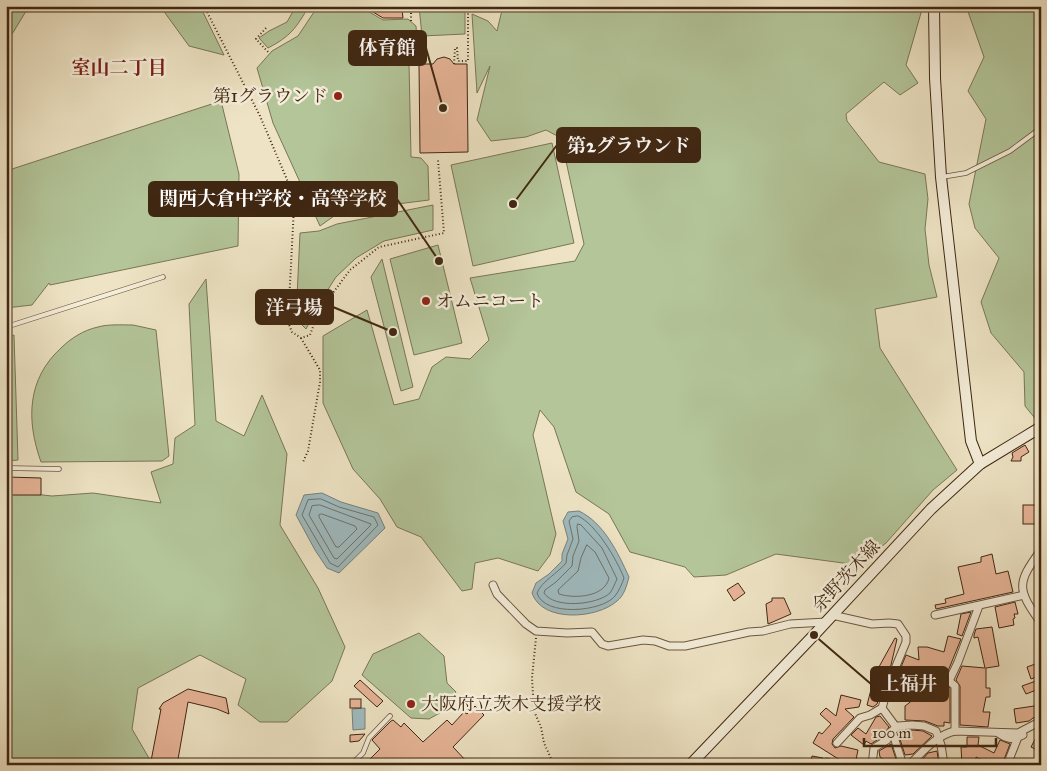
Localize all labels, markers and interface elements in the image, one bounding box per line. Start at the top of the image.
callout: 体育館 [349,31,426,65]
text: 体育館 [358,36,416,59]
district label: 室山二丁目 [71,56,167,79]
place label: 第1グラウンド [213,85,328,107]
marker: 第1グラウンド [332,90,344,102]
callout: 第2グラウンド [557,128,700,162]
text: 第2グラウンド [567,134,691,157]
callout: 関西大倉中学校・高等学校 [149,182,397,216]
text: 関西大倉中学校・高等学校 [159,187,387,210]
callout: 洋弓場 [256,290,333,324]
place label: オムニコート [436,290,544,312]
marker: オムニコート [420,295,432,307]
text: 洋弓場 [265,296,323,319]
street label: 余野茨木線 [807,536,885,616]
callout: 上福井 [871,667,948,701]
text: 上福井 [880,672,938,695]
place label: 大阪府立茨木支援学校 [421,693,601,715]
marker: 大阪府立茨木支援学校 [405,698,417,710]
scale bar [864,716,997,748]
text: 100 m [872,724,912,742]

